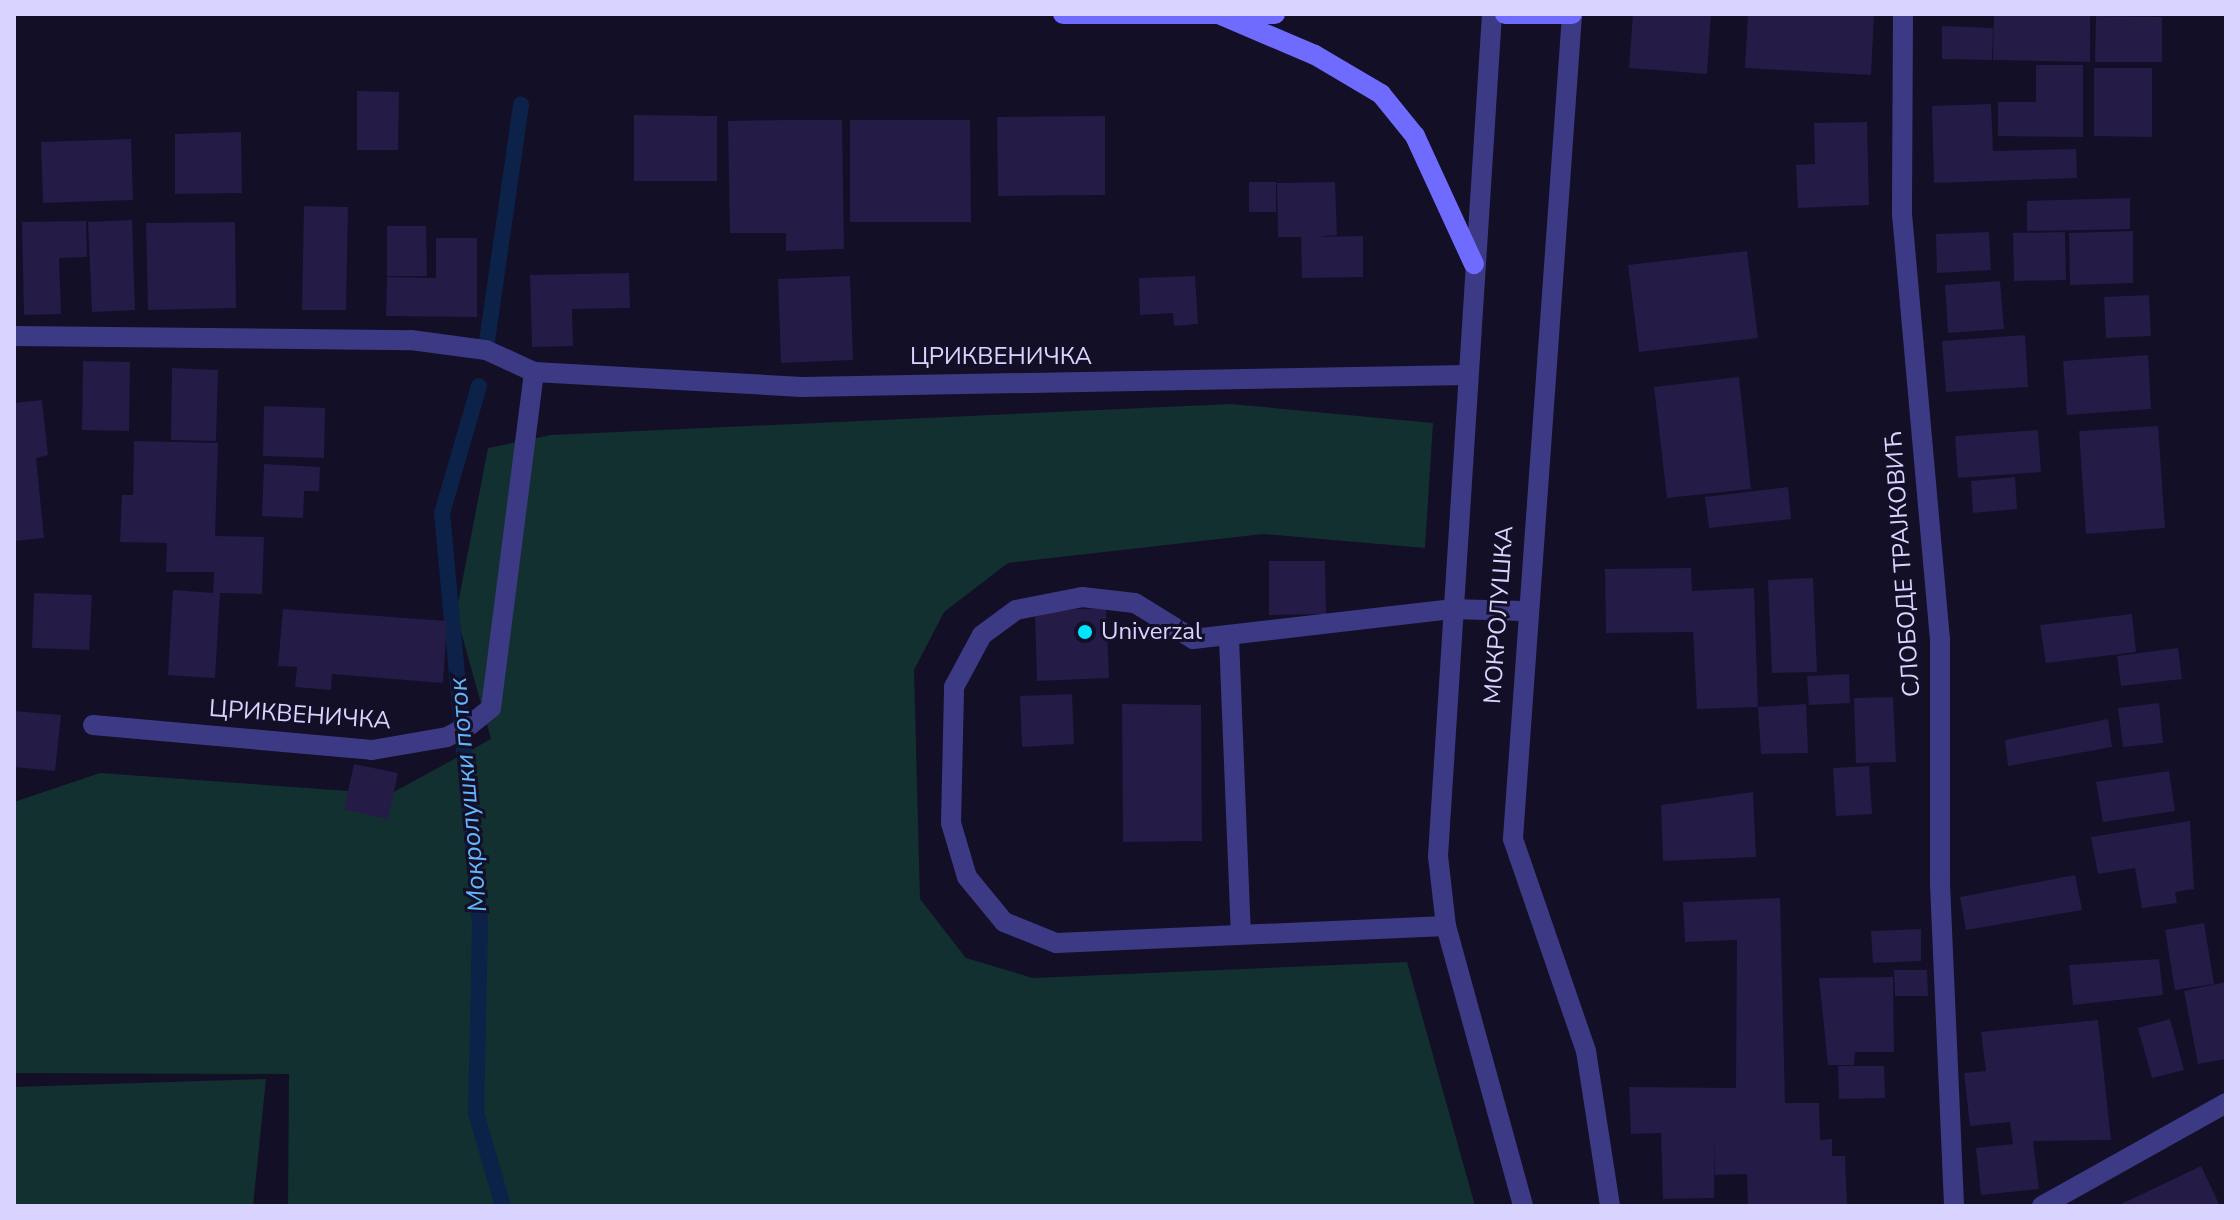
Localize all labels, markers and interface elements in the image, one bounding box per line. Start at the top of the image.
street label: ЦРИКВЕНИЧКА [910,343,1092,371]
street label: СЛОБОДЕ ТРАЈКОВИЋ [1879,430,1927,698]
street label: МОКРОЛУШКА [1478,525,1520,705]
place label: Univerzal [1101,618,1202,646]
marker: Univerzal [1076,623,1094,641]
water label: Мокролушки поток [442,677,494,913]
street label: ЦРИКВЕНИЧКА [208,694,392,736]

